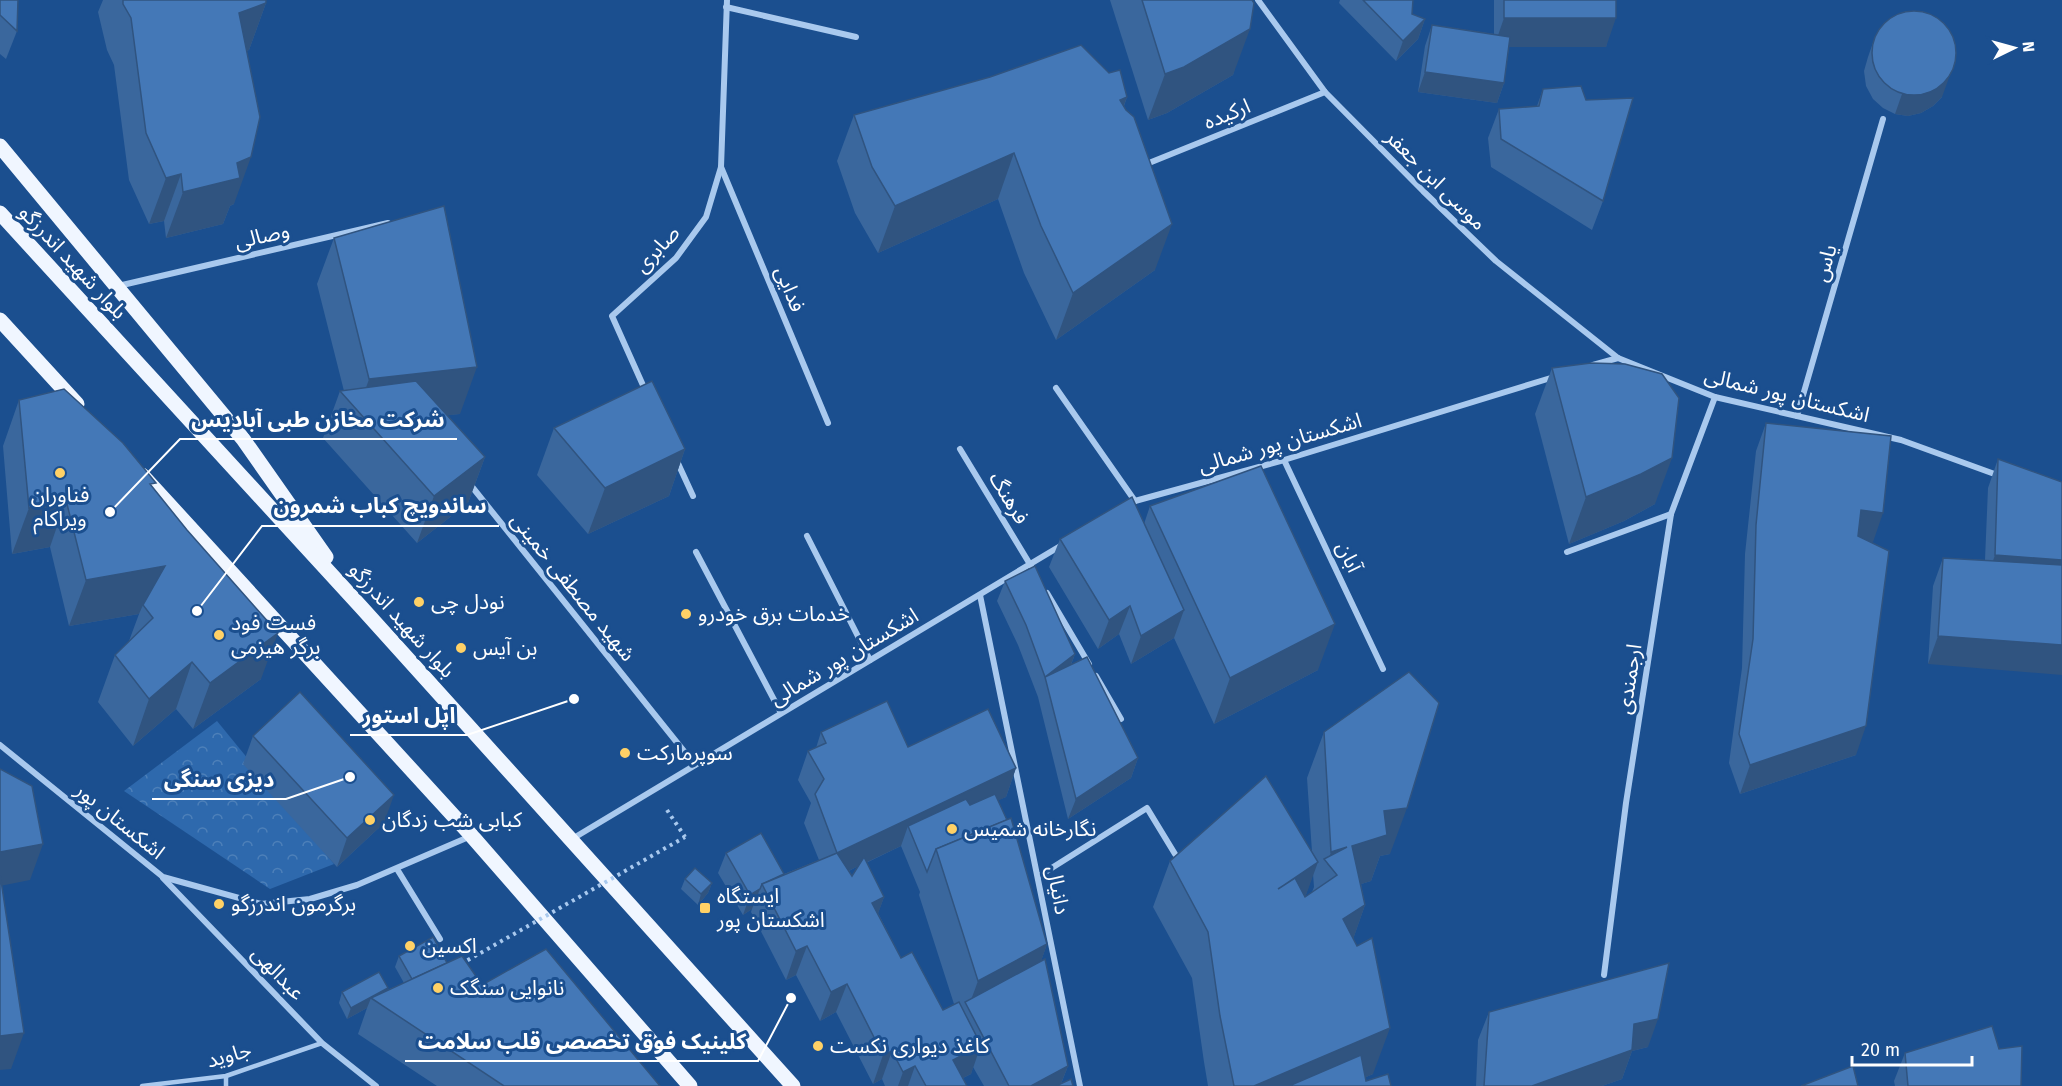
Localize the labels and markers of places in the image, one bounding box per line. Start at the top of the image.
callout: شرکت مخازن طبی آبادیس [180,399,457,439]
marker: فناوران ویراکام [53,466,67,480]
place label: فناوران ویراکام [31,482,89,535]
callout: ساندویچ کباب شمرون [262,486,499,526]
place label: نودل چی [431,589,505,615]
marker: نودل چی [412,595,426,609]
place label: خدمات برق خودرو [698,601,850,627]
marker: خدمات برق خودرو [679,607,693,621]
place label: فست فود برگر هیزمی [231,610,321,660]
marker: فست فود برگر هیزمی [212,628,226,642]
place label: بن آیس [473,635,537,661]
marker: بن آیس [454,641,468,655]
callout: اپل استور [350,695,467,735]
place label: سوپرمارکت [637,740,733,766]
marker: سوپرمارکت [618,746,632,760]
callout: دیزی سنگی [152,759,286,799]
place label: کبابی شب زدگان [382,807,522,833]
marker: کبابی شب زدگان [363,813,377,827]
place label: نگارخانه شمیس [964,816,1096,842]
marker: نگارخانه شمیس [945,822,959,836]
place label: ایستگاه اشکستان پور [716,883,825,933]
place label: برگرمون اندرزگو [231,891,356,917]
marker: برگرمون اندرزگو [212,897,226,911]
marker: ایستگاه اشکستان پور [698,901,712,915]
place label: اکسین [422,933,477,959]
marker: اکسین [403,939,417,953]
place label: نانوایی سنگک [450,975,564,1001]
marker: نانوایی سنگک [431,981,445,995]
callout: کلینیک فوق تخصصی قلب سلامت [405,1021,758,1061]
place label: کاغذ دیواری نکست [830,1033,990,1059]
marker: کاغذ دیواری نکست [811,1039,825,1053]

